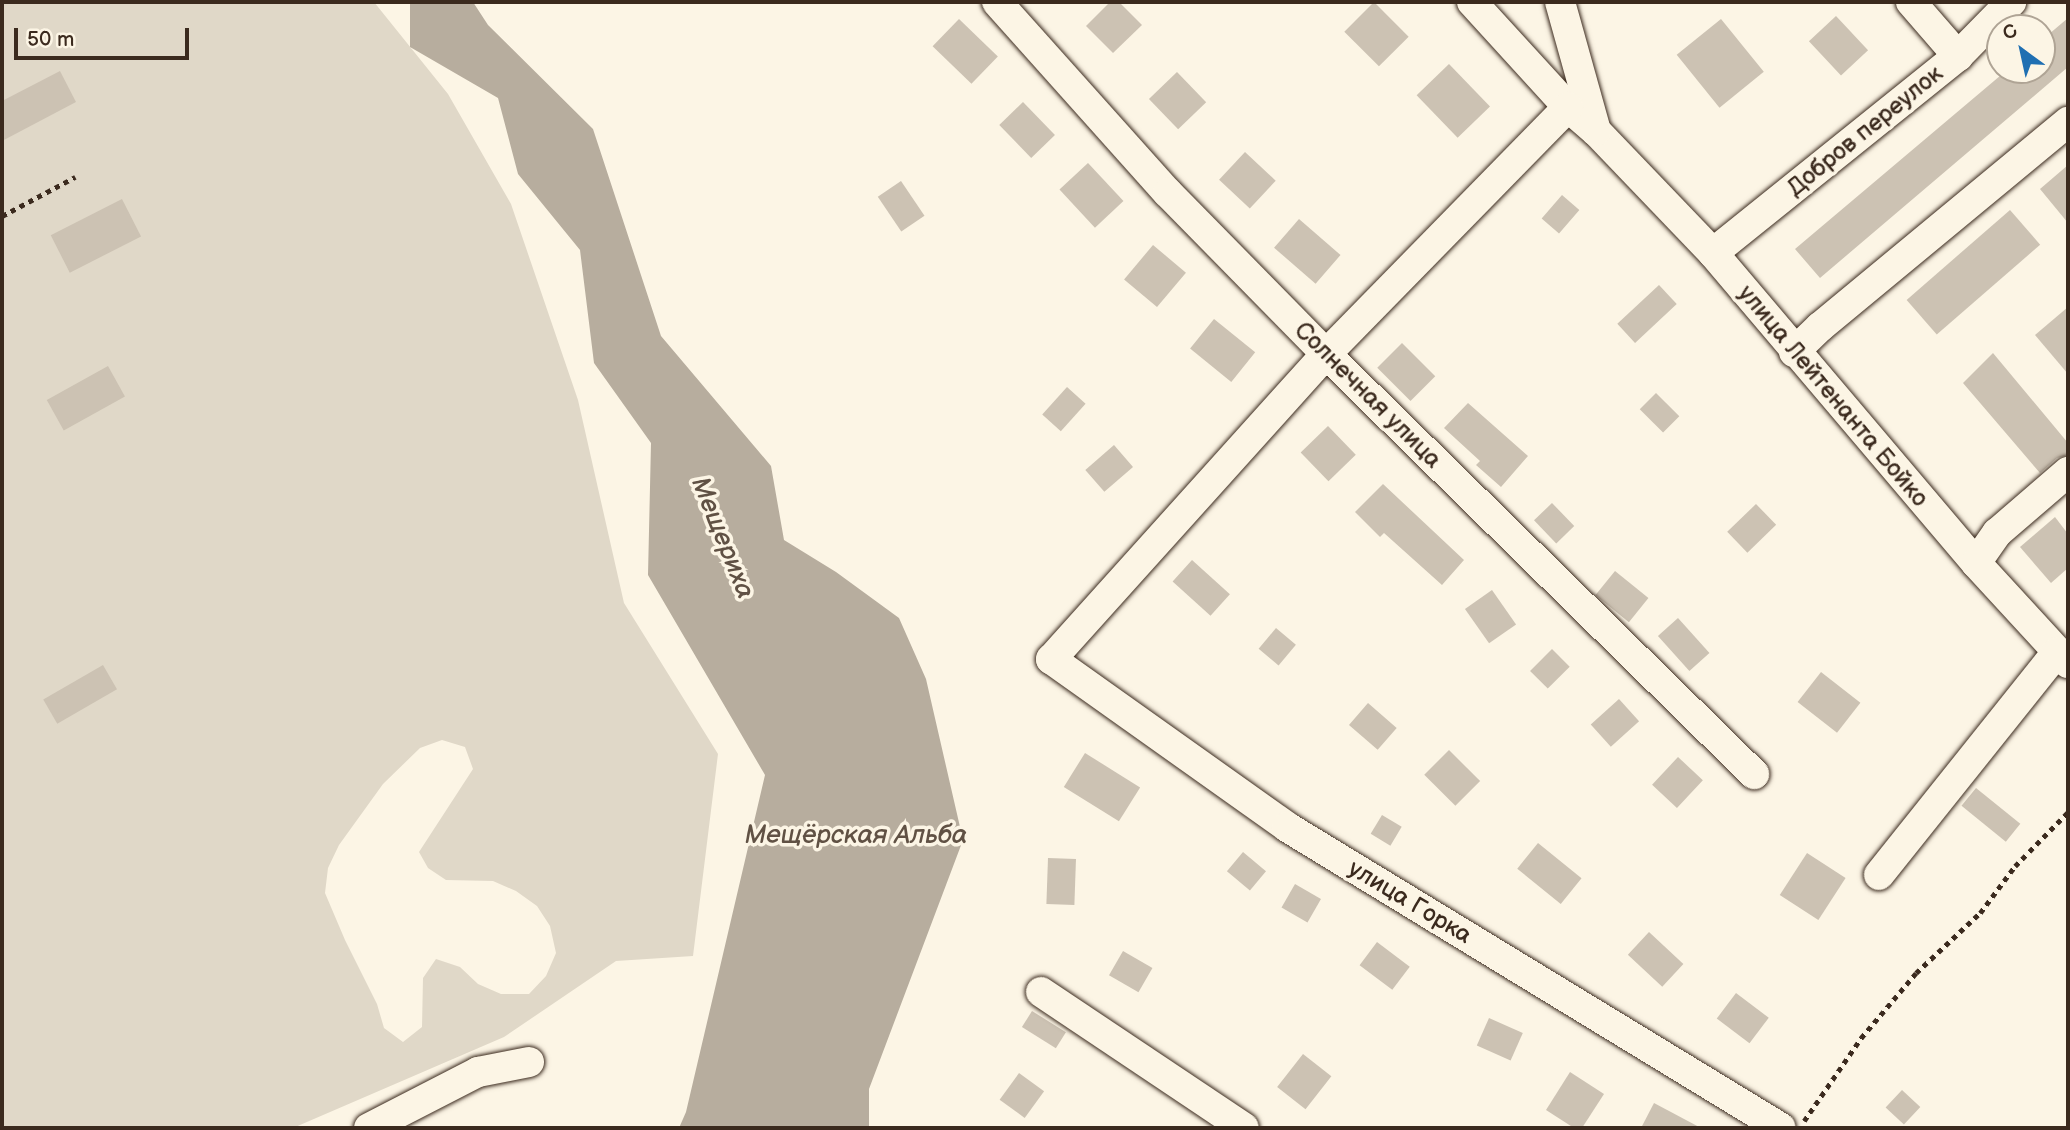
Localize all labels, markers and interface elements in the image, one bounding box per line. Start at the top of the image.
scale bar [18,14,192,58]
north arrow [1986,14,2056,84]
text: С [1999,19,2022,46]
text: 50 m [27,27,74,52]
street label: Добров переулок [1781,59,1949,203]
street label: улица Лейтенанта Бойко [1732,279,1934,513]
street label: Солнечная улица [1289,316,1447,474]
water label: Мещериха [683,473,761,603]
water label: Мещёрская Альба [744,820,968,852]
street label: улица Горка [1343,854,1477,950]

